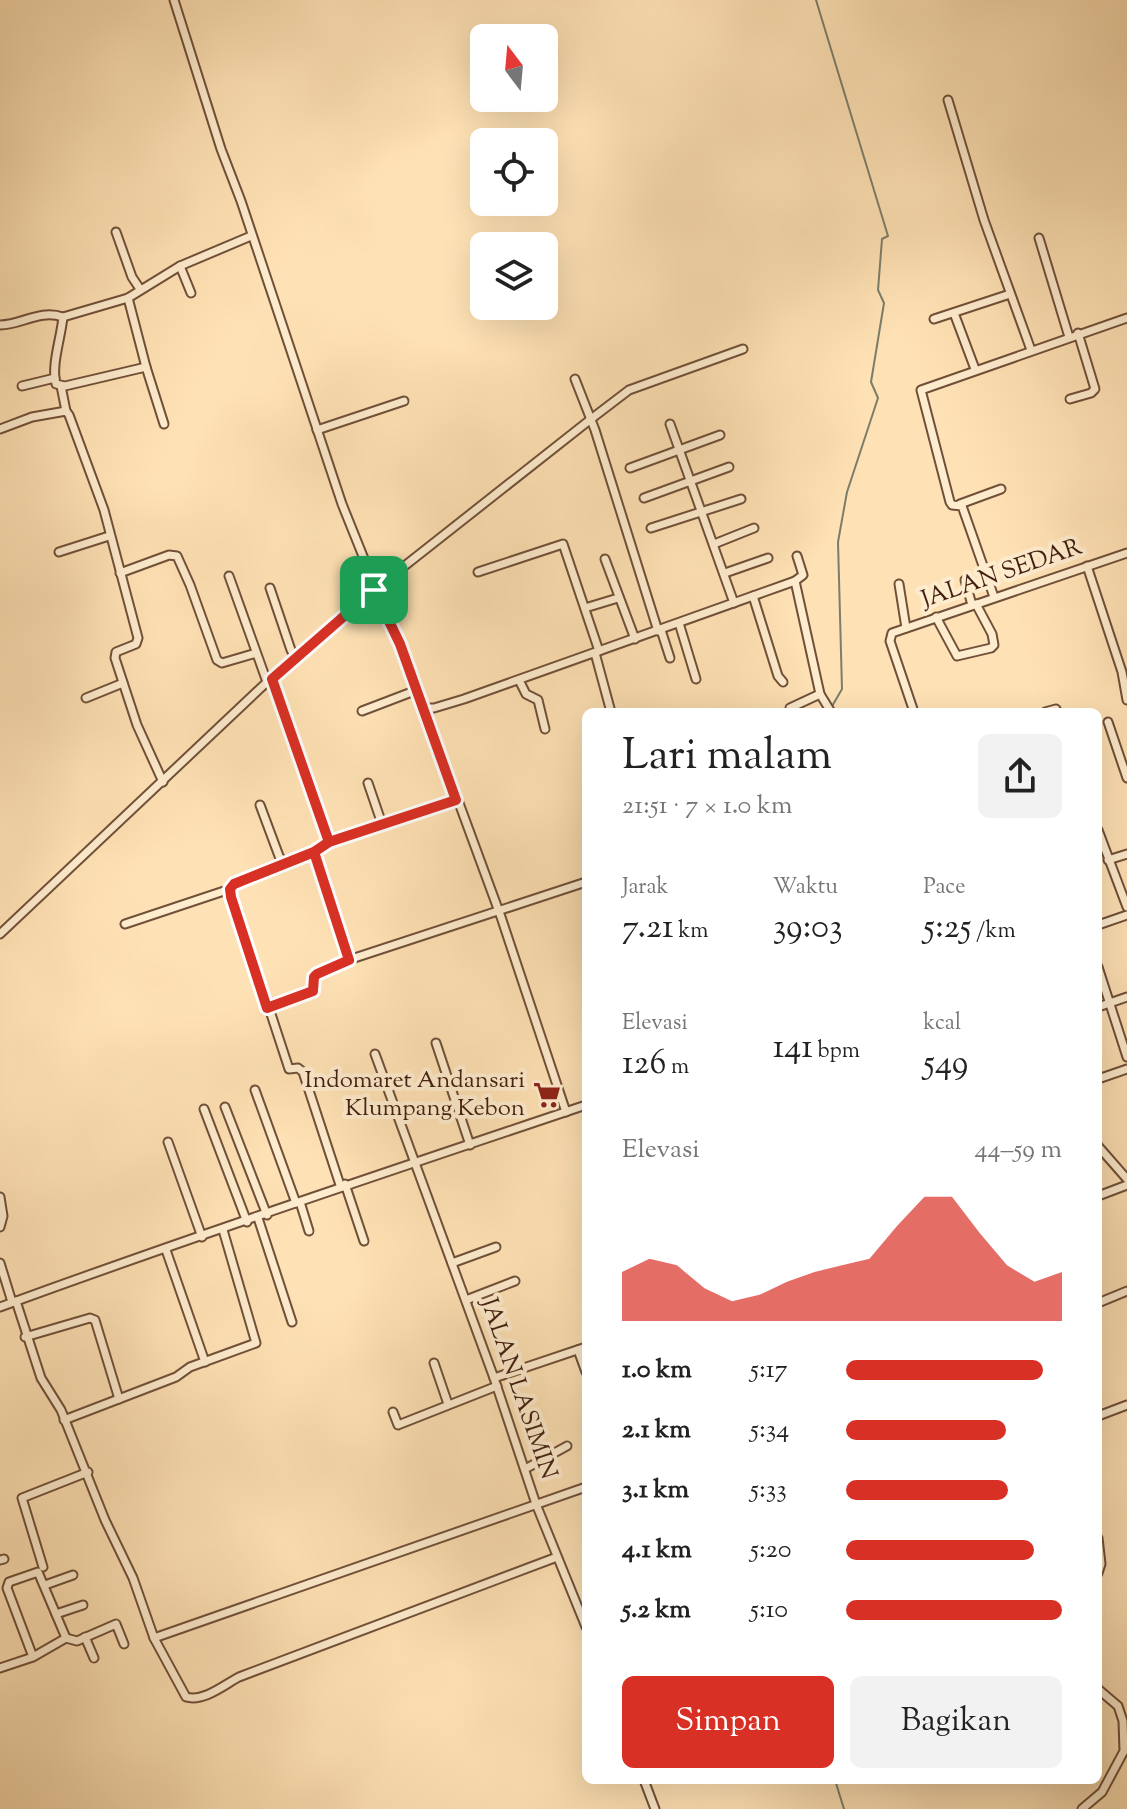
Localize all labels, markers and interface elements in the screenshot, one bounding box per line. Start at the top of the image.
north arrow [470,24,558,112]
map controls [470,24,558,320]
button: locate [470,128,558,216]
button: layers [470,232,558,320]
street label: JALAN SEDAR [915,530,1088,618]
pin [340,556,408,624]
icon: arrive [352,568,396,612]
text: Lari malam [622,726,832,789]
button: share [978,734,1062,818]
text: 21:51 · 7 × 1.0 km [622,788,793,825]
text: Jarak [622,872,669,904]
text: Waktu [773,872,838,904]
text: Pace [923,872,965,904]
text: 7.21 [622,904,674,953]
text: 39:03 [773,904,843,953]
text: 5:25 [923,904,971,953]
text: km [674,916,708,948]
text: /km [971,916,1016,948]
text: Elevasi [622,1008,688,1040]
text: kcal [923,1008,961,1040]
text: 141 [773,1024,813,1073]
text: bpm [813,1036,860,1068]
text: 126 [622,1040,666,1089]
text: 549 [923,1040,968,1089]
text: m [666,1052,689,1084]
place label: Indomaret Andansari Klumpang Kebon [305,1064,525,1126]
supermarket icon: Indomaret Andansari Klumpang Kebon [532,1080,562,1110]
text: Elevasi [622,1132,700,1169]
text: 44–59 m [974,1132,1062,1169]
street label: JALAN LASIMIN [470,1292,565,1484]
text: 1.0 km [622,1352,692,1389]
text: 5:17 [750,1352,788,1389]
text: 2.1 km [622,1412,691,1449]
text: 5:34 [750,1412,789,1449]
text: 3.1 km [622,1472,689,1509]
text: 5:33 [750,1472,787,1509]
text: 4.1 km [622,1532,692,1569]
text: 5:20 [750,1532,792,1569]
text: 5.2 km [622,1592,691,1629]
text: 5:10 [750,1592,788,1629]
button: Simpan [622,1676,834,1768]
button: Bagikan [850,1676,1062,1768]

